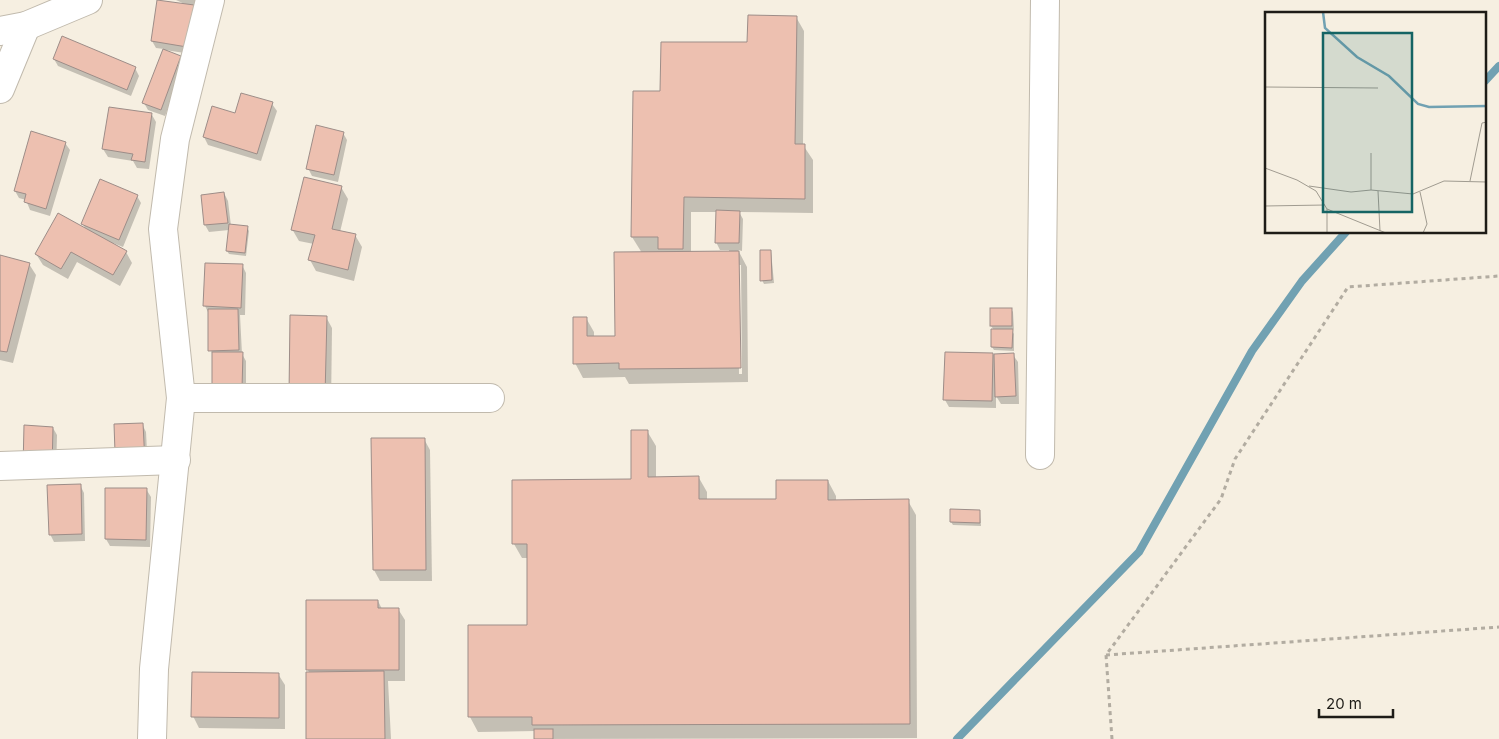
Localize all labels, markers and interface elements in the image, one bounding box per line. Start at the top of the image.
inset map [1265,12,1486,234]
scale bar [1319,686,1393,718]
text: 20 m [1326,694,1362,713]

